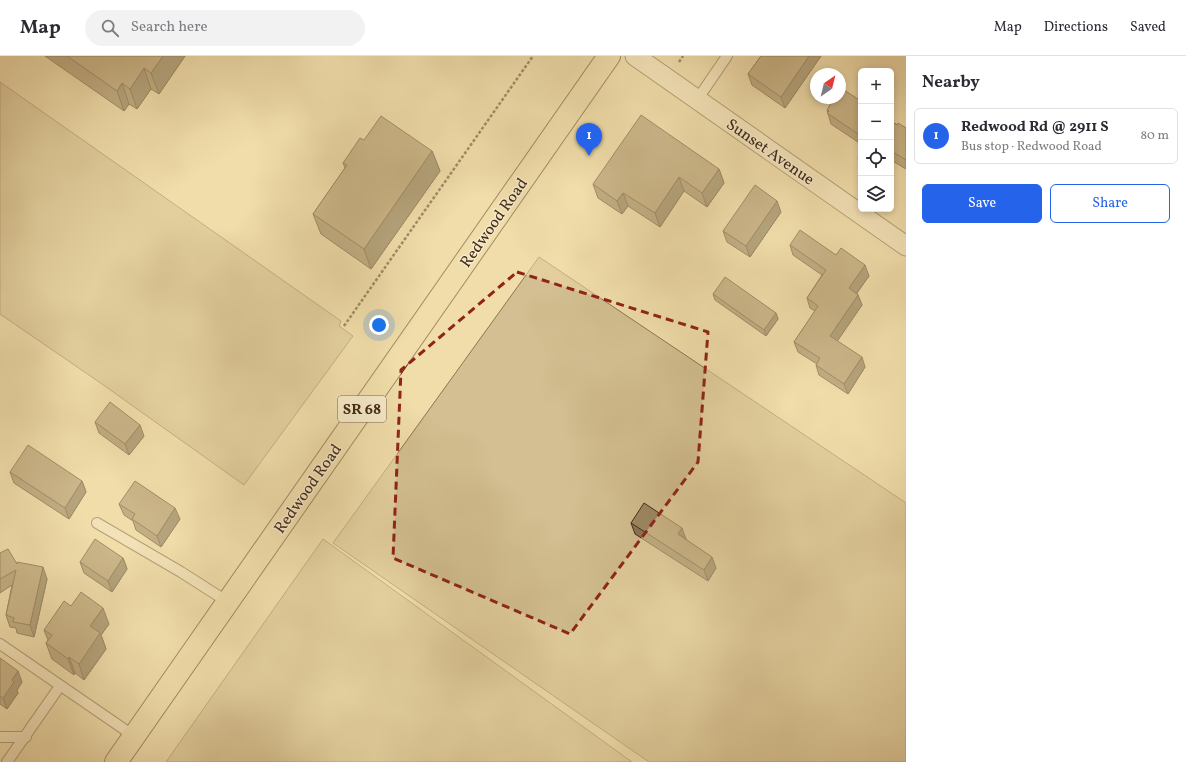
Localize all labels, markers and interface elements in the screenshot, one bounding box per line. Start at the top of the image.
search box [85,10,365,46]
text: Map [20,15,61,41]
icon: search [99,17,121,39]
text: Search here [131,17,208,38]
text: Map [994,18,1022,37]
text: Directions [1044,18,1108,37]
text: Saved [1130,18,1166,37]
north arrow [810,68,846,104]
map controls [858,68,894,212]
button: + [858,68,894,104]
text: Nearby [922,71,980,94]
button: − [858,104,894,140]
street label: Sunset Avenue [721,114,818,191]
text: Redwood Rd @ 2911 S [961,117,1109,138]
pin: 1 [576,123,602,156]
text: 1 [933,127,939,145]
text: 80 m [1140,127,1169,145]
text: Bus stop · Redwood Road [961,138,1102,156]
button: locate [858,140,894,176]
street label: Redwood Road [456,174,534,272]
button: layers [858,176,894,212]
button: Save [922,184,1042,223]
button: Share [1050,184,1170,223]
your location [369,315,389,335]
road number: SR 68 [338,396,386,422]
street label: Redwood Road [270,440,348,538]

